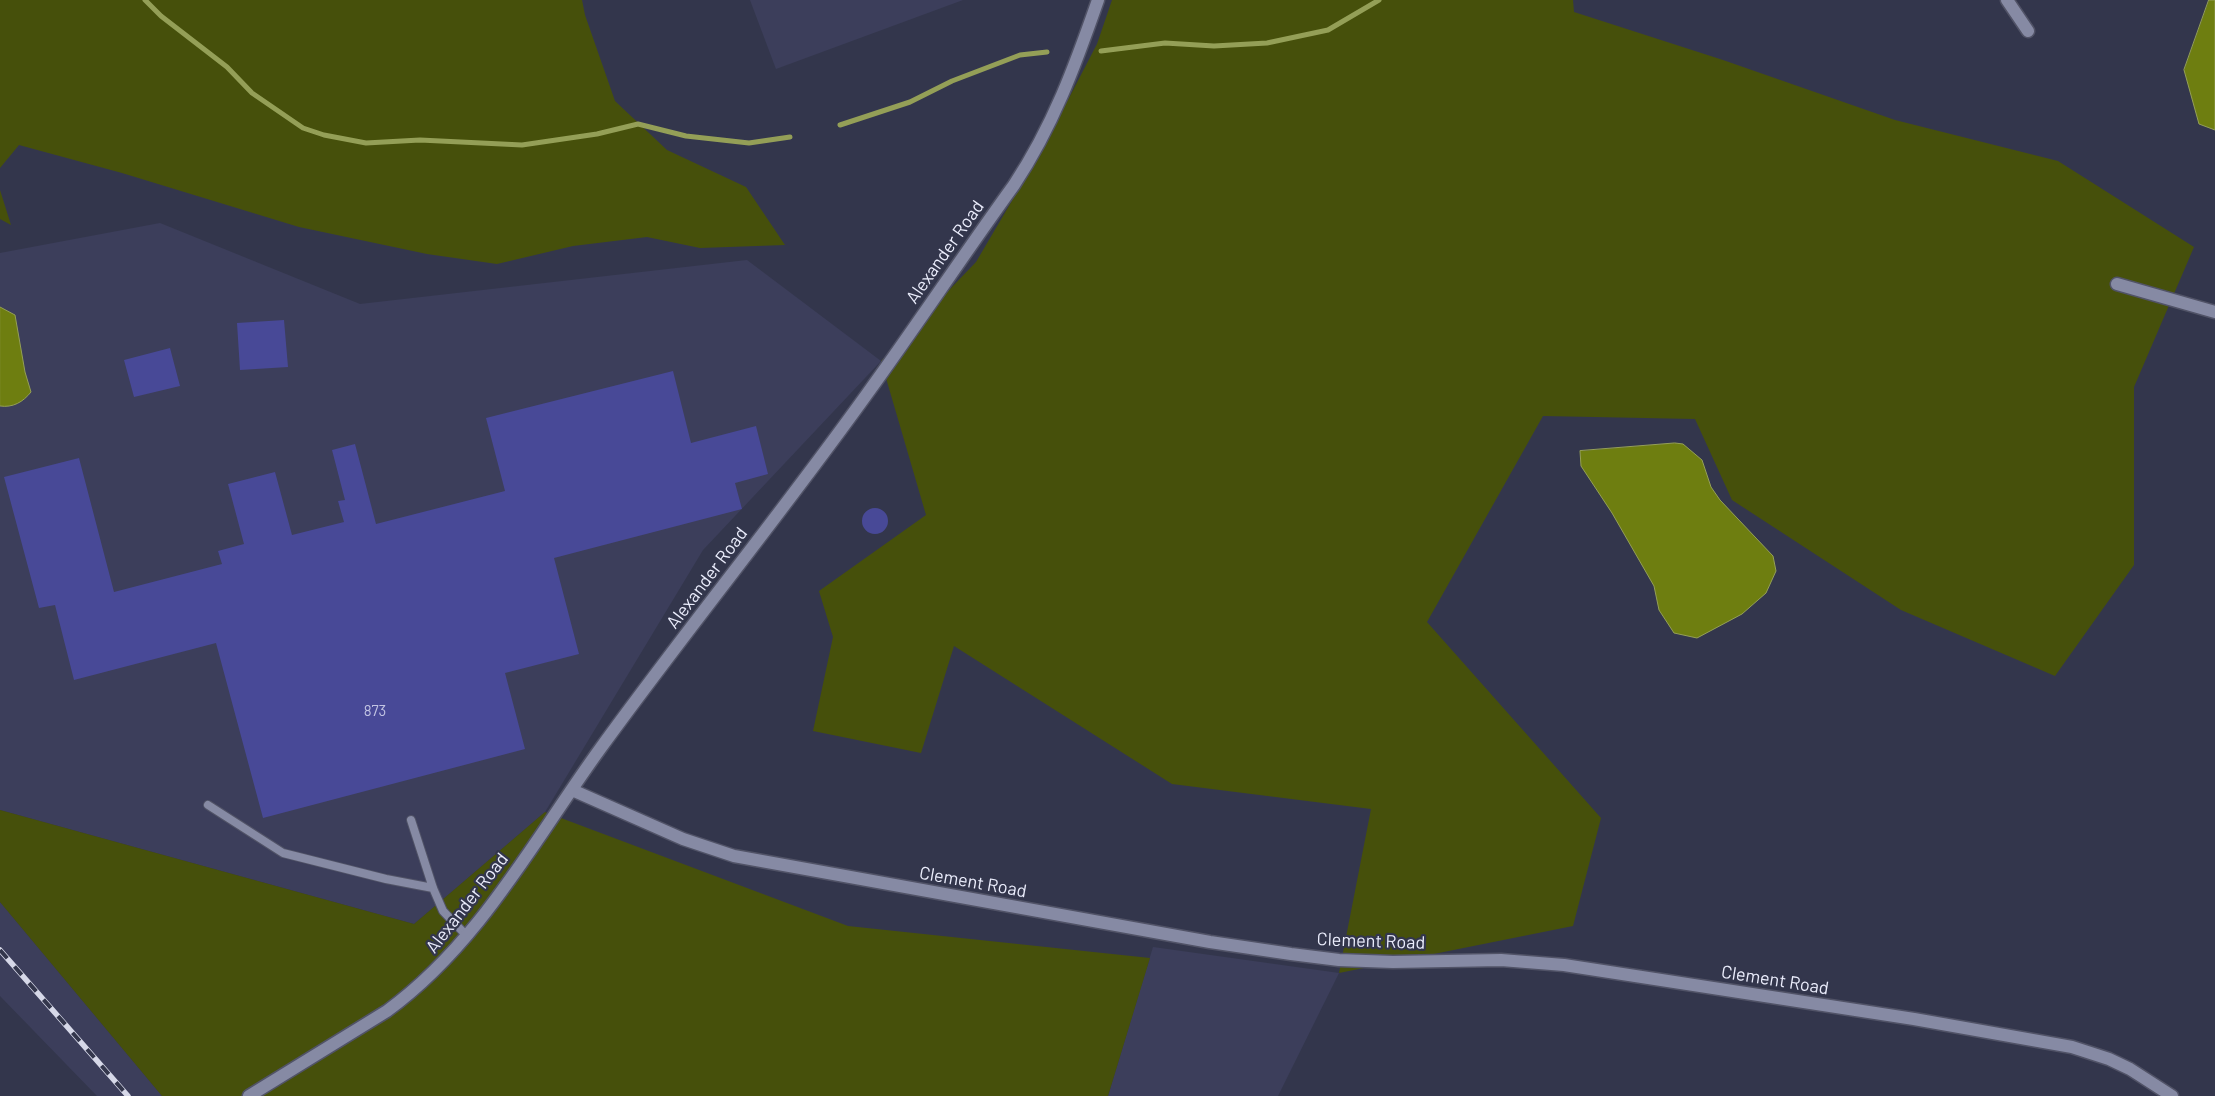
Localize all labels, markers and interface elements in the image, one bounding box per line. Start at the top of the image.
street label: Alexander Road [901,196,989,308]
street label: Alexander Road [662,523,752,633]
house number: 873 [364,702,386,720]
street label: Alexander Road [421,849,513,957]
street label: Clement Road [918,862,1028,902]
street label: Clement Road [1316,928,1426,954]
street label: Clement Road [1720,961,1830,999]

